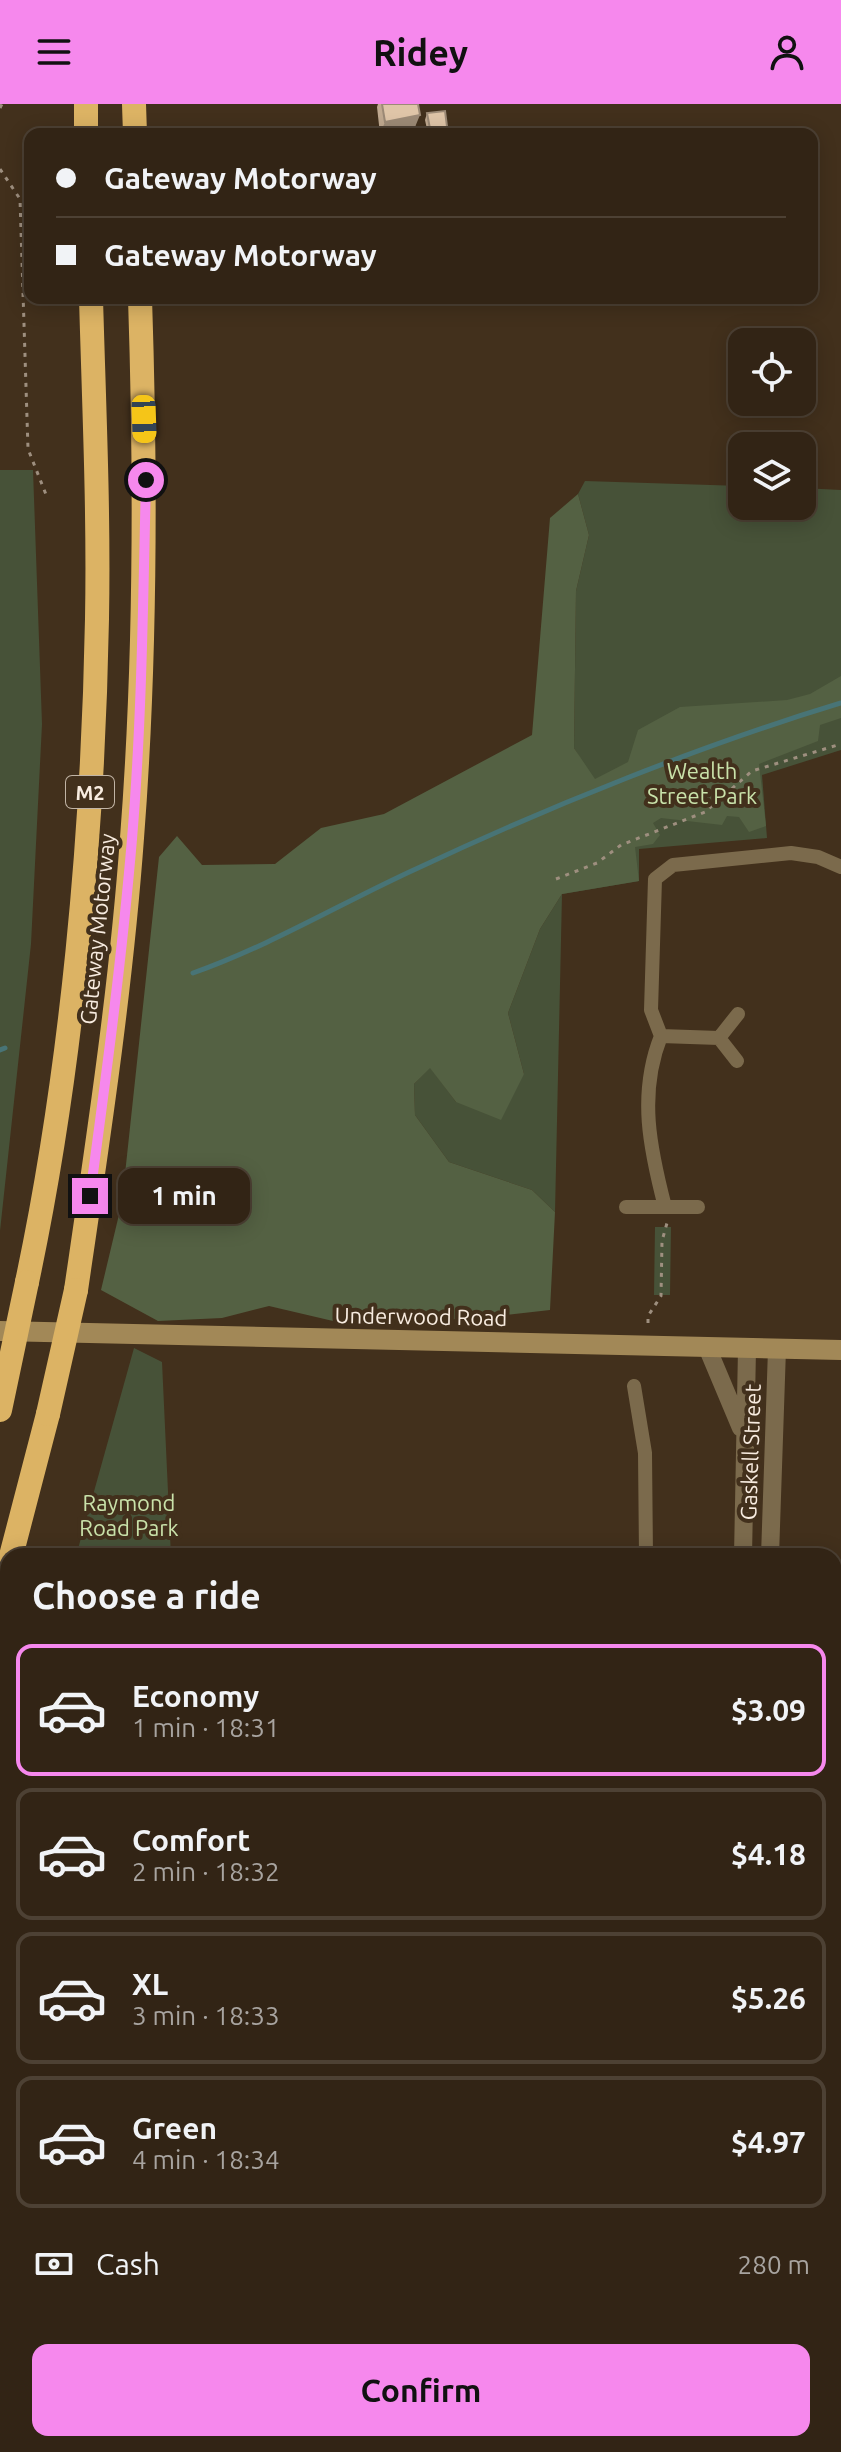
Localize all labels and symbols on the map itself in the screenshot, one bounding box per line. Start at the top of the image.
car [131,395,157,443]
route start [128,462,164,498]
park label: Wealth Street Park [647,758,757,808]
road number: M2 [66,776,114,808]
street label: Gateway Motorway [75,832,119,1026]
callout: 1 min [118,1168,250,1224]
route end [72,1178,108,1214]
street label: Underwood Road [334,1302,508,1330]
street label: Gaskell Street [735,1383,765,1521]
park label: Raymond Road Park [79,1490,179,1540]

